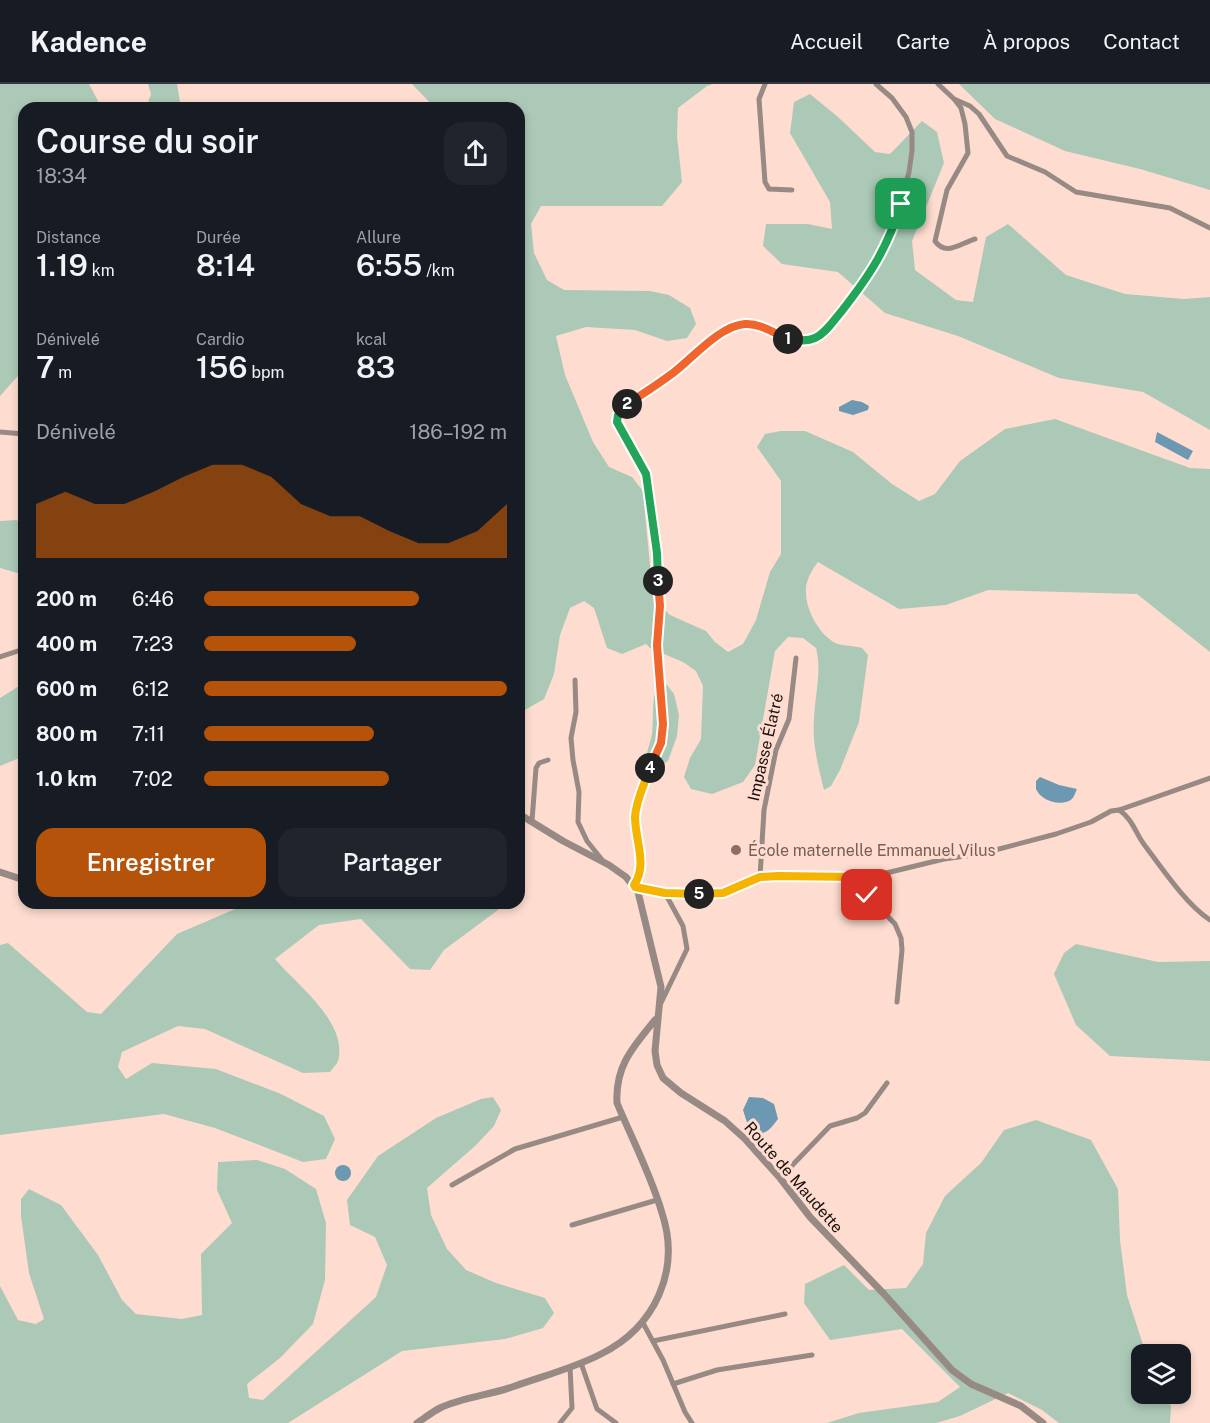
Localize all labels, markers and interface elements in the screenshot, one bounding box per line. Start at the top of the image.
text: Kadence [30,25,147,58]
text: Accueil [790,29,863,54]
text: Carte [896,29,950,54]
text: À propos [983,29,1070,54]
text: Contact [1103,29,1180,54]
text: Course du soir [36,122,259,160]
button: share [444,122,507,185]
text: 18:34 [36,164,87,188]
pin [875,178,926,229]
icon: arrive [884,187,917,220]
text: Distance [36,228,101,247]
text: Durée [196,228,241,247]
text: Allure [356,228,401,247]
text: 1.19 [36,247,88,283]
text: 8:14 [196,247,255,283]
text: 6:55 [356,247,422,283]
text: km [88,261,115,280]
text: /km [422,261,455,280]
pin: 1 [773,324,803,354]
text: 1 [785,329,791,348]
text: Dénivelé [36,330,100,349]
text: Cardio [196,330,245,349]
text: kcal [356,330,387,349]
text: 7 [36,349,54,385]
text: 156 [196,349,248,385]
text: 83 [356,349,395,385]
text: m [54,363,72,382]
text: bpm [248,363,284,382]
pin: 2 [612,389,642,419]
text: 2 [622,394,632,413]
text: Dénivelé [36,420,116,444]
text: 186–192 m [409,420,507,444]
pin: 3 [643,566,673,596]
text: 3 [653,571,663,590]
text: 200 m [36,587,97,611]
text: 6:46 [132,587,174,611]
text: 400 m [36,632,97,656]
text: 7:23 [132,632,173,656]
text: 600 m [36,677,97,701]
text: 6:12 [132,677,169,701]
street label: Impasse Élatré [743,691,787,803]
text: 800 m [36,722,98,746]
text: 7:11 [132,722,165,746]
pin: 4 [635,753,665,783]
text: 4 [645,758,655,777]
text: 1.0 km [36,767,97,791]
text: 7:02 [132,767,173,791]
button: Enregistrer [36,828,266,897]
button: Partager [278,828,507,897]
place label: École maternelle Emmanuel Vilus [748,840,996,860]
marker: École maternelle Emmanuel Vilus [729,843,743,857]
pin [841,869,892,920]
icon: check [850,878,883,911]
pin: 5 [684,879,714,909]
text: 5 [694,884,704,903]
street label: Route de Maudette [740,1118,847,1237]
map controls [1131,1344,1191,1404]
button: layers [1131,1344,1191,1404]

